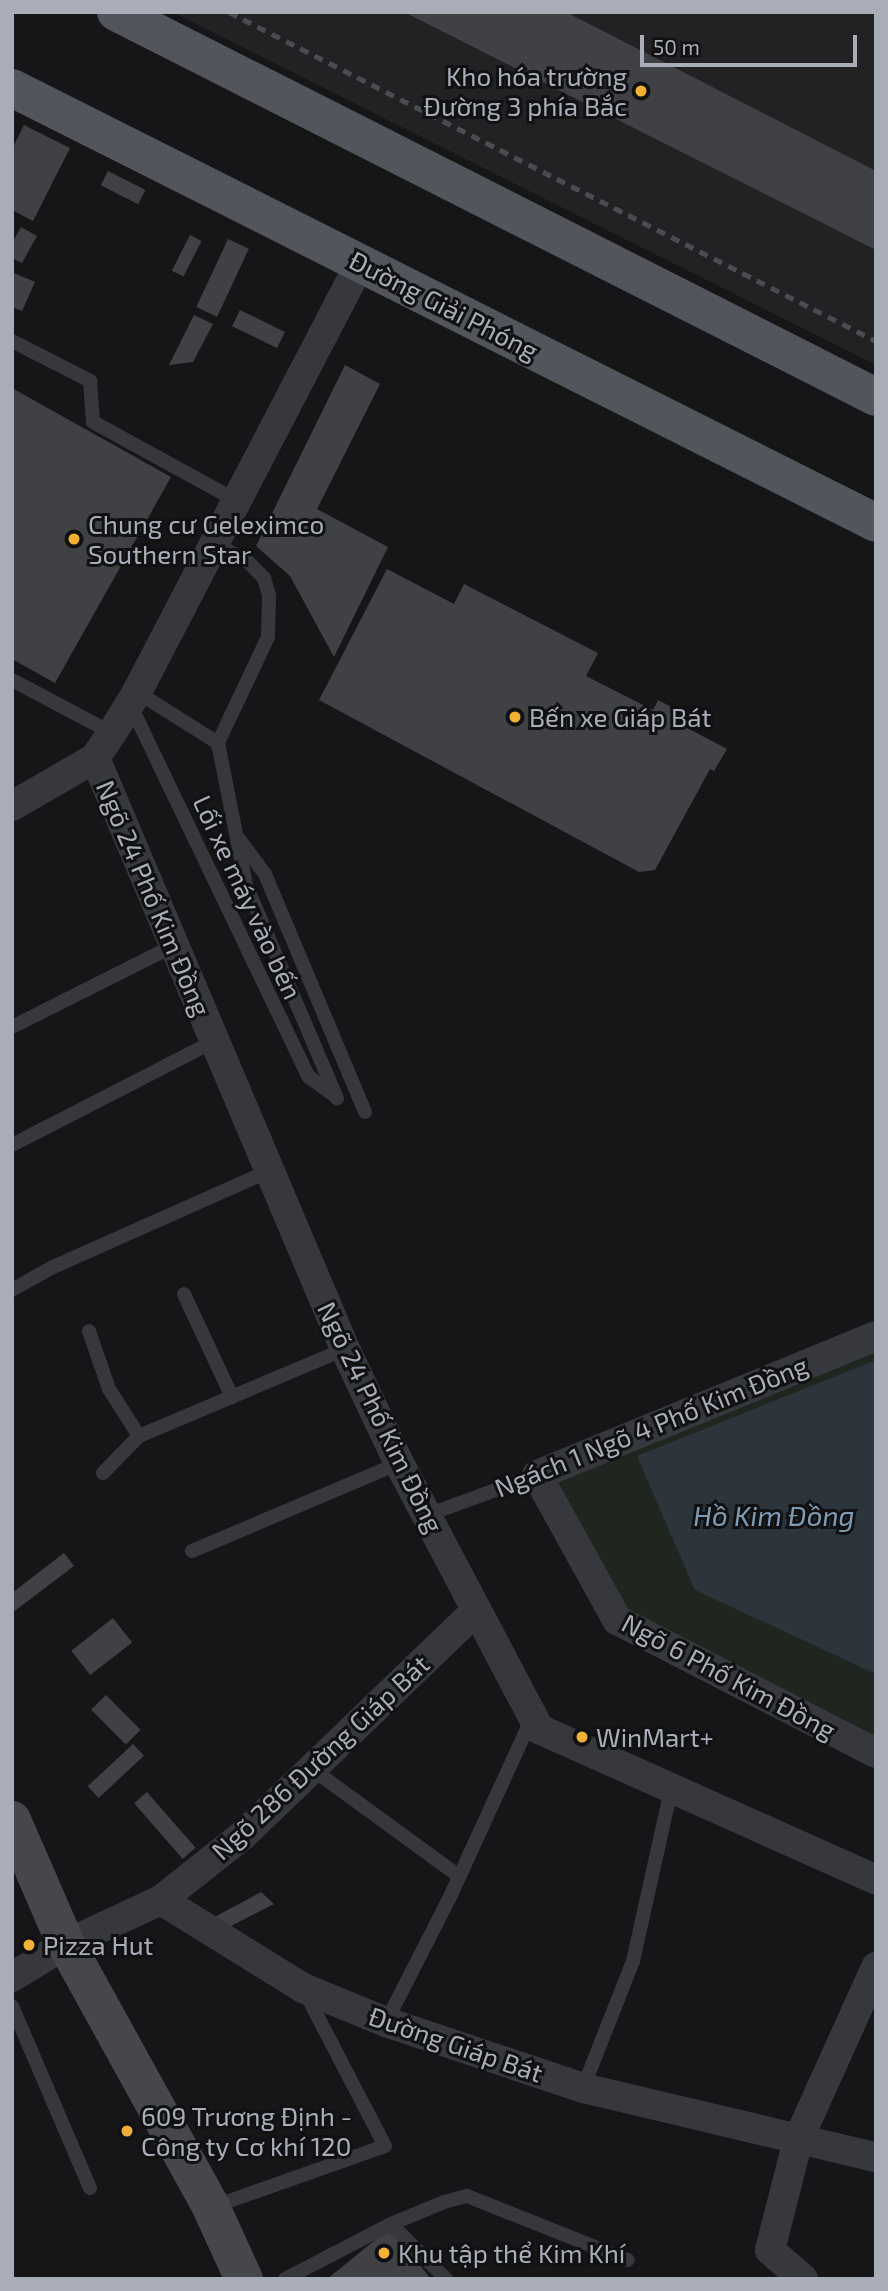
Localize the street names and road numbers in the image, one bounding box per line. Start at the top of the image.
street label: Đường Giải Phóng [344,244,544,366]
street label: Ngõ 24 Phố Kim Đồng [90,776,218,1020]
street label: Lối xe máy vào bến [187,790,309,1004]
street label: Ngõ 24 Phố Kim Đồng [312,1297,450,1537]
street label: Ngách 1 Ngõ 4 Phố Kim Đồng [490,1349,812,1503]
street label: Ngõ 6 Phố Kim Đồng [617,1607,841,1745]
street label: Ngõ 286 Đường Giáp Bát [205,1648,435,1866]
street label: Đường Giáp Bát [365,2000,547,2088]

